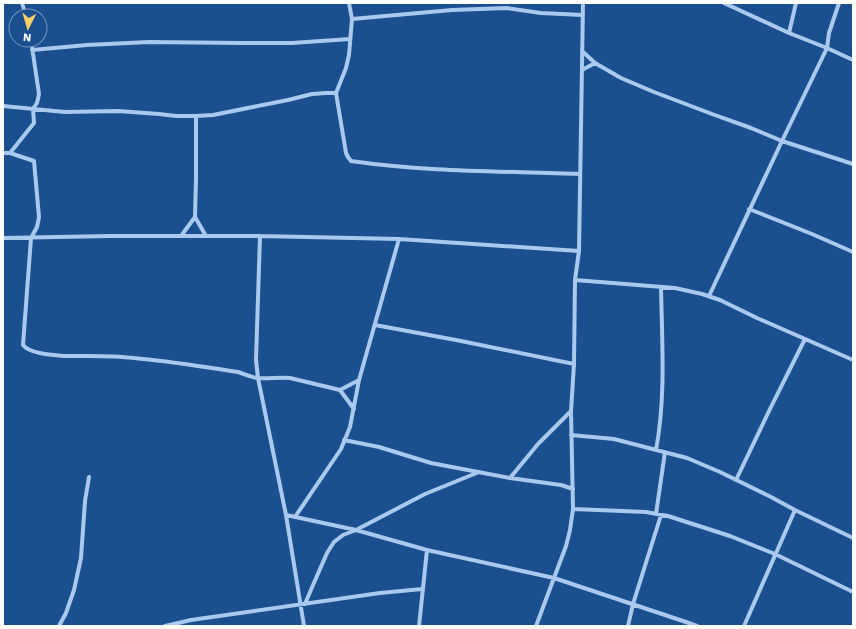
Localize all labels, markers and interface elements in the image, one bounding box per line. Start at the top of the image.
north arrow [8,8,48,48]
text: N [23,31,32,44]

